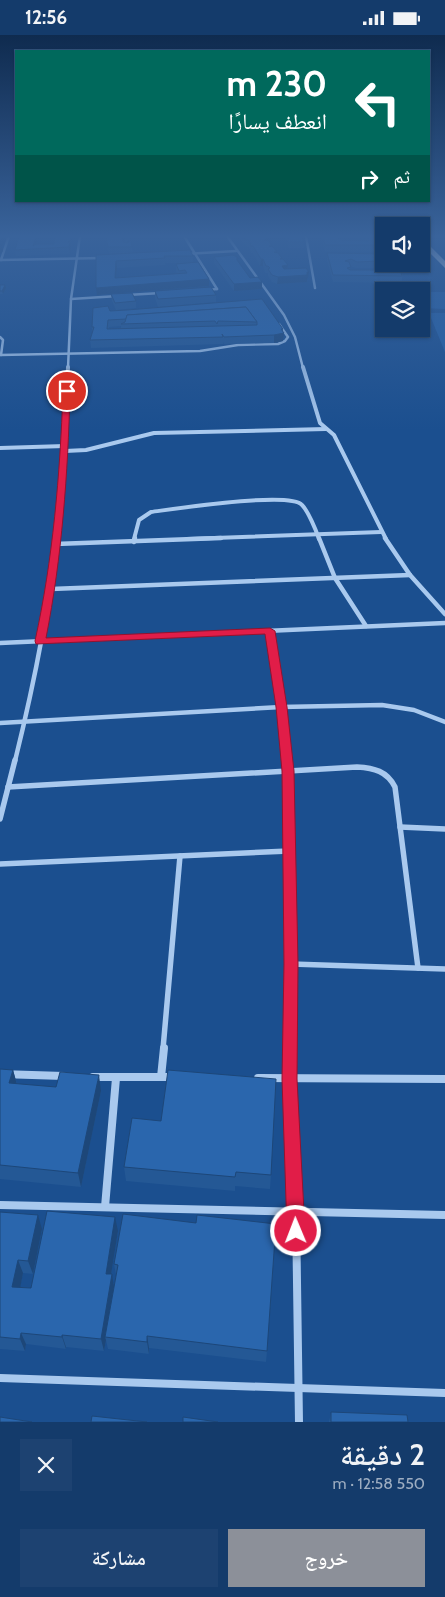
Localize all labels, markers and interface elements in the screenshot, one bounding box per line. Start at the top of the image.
text: 12:56 [25,6,67,29]
text: 230 m [227,62,327,105]
icon: left [345,70,410,135]
text: انعطف يسارًا [228,108,327,135]
icon: right [355,165,383,193]
text: ثم [393,165,410,188]
map controls [375,217,430,337]
button: sound [375,217,430,272]
button: layers [375,282,430,337]
pin [46,370,88,412]
icon: arrive [53,377,81,405]
position arrow [269,1204,321,1256]
text: 2 دقيقة [340,1436,425,1473]
button: close [20,1439,72,1491]
text: 550 m · 12:58 [333,1474,425,1493]
button: مشاركة [20,1529,218,1587]
button: خروج [228,1529,425,1587]

